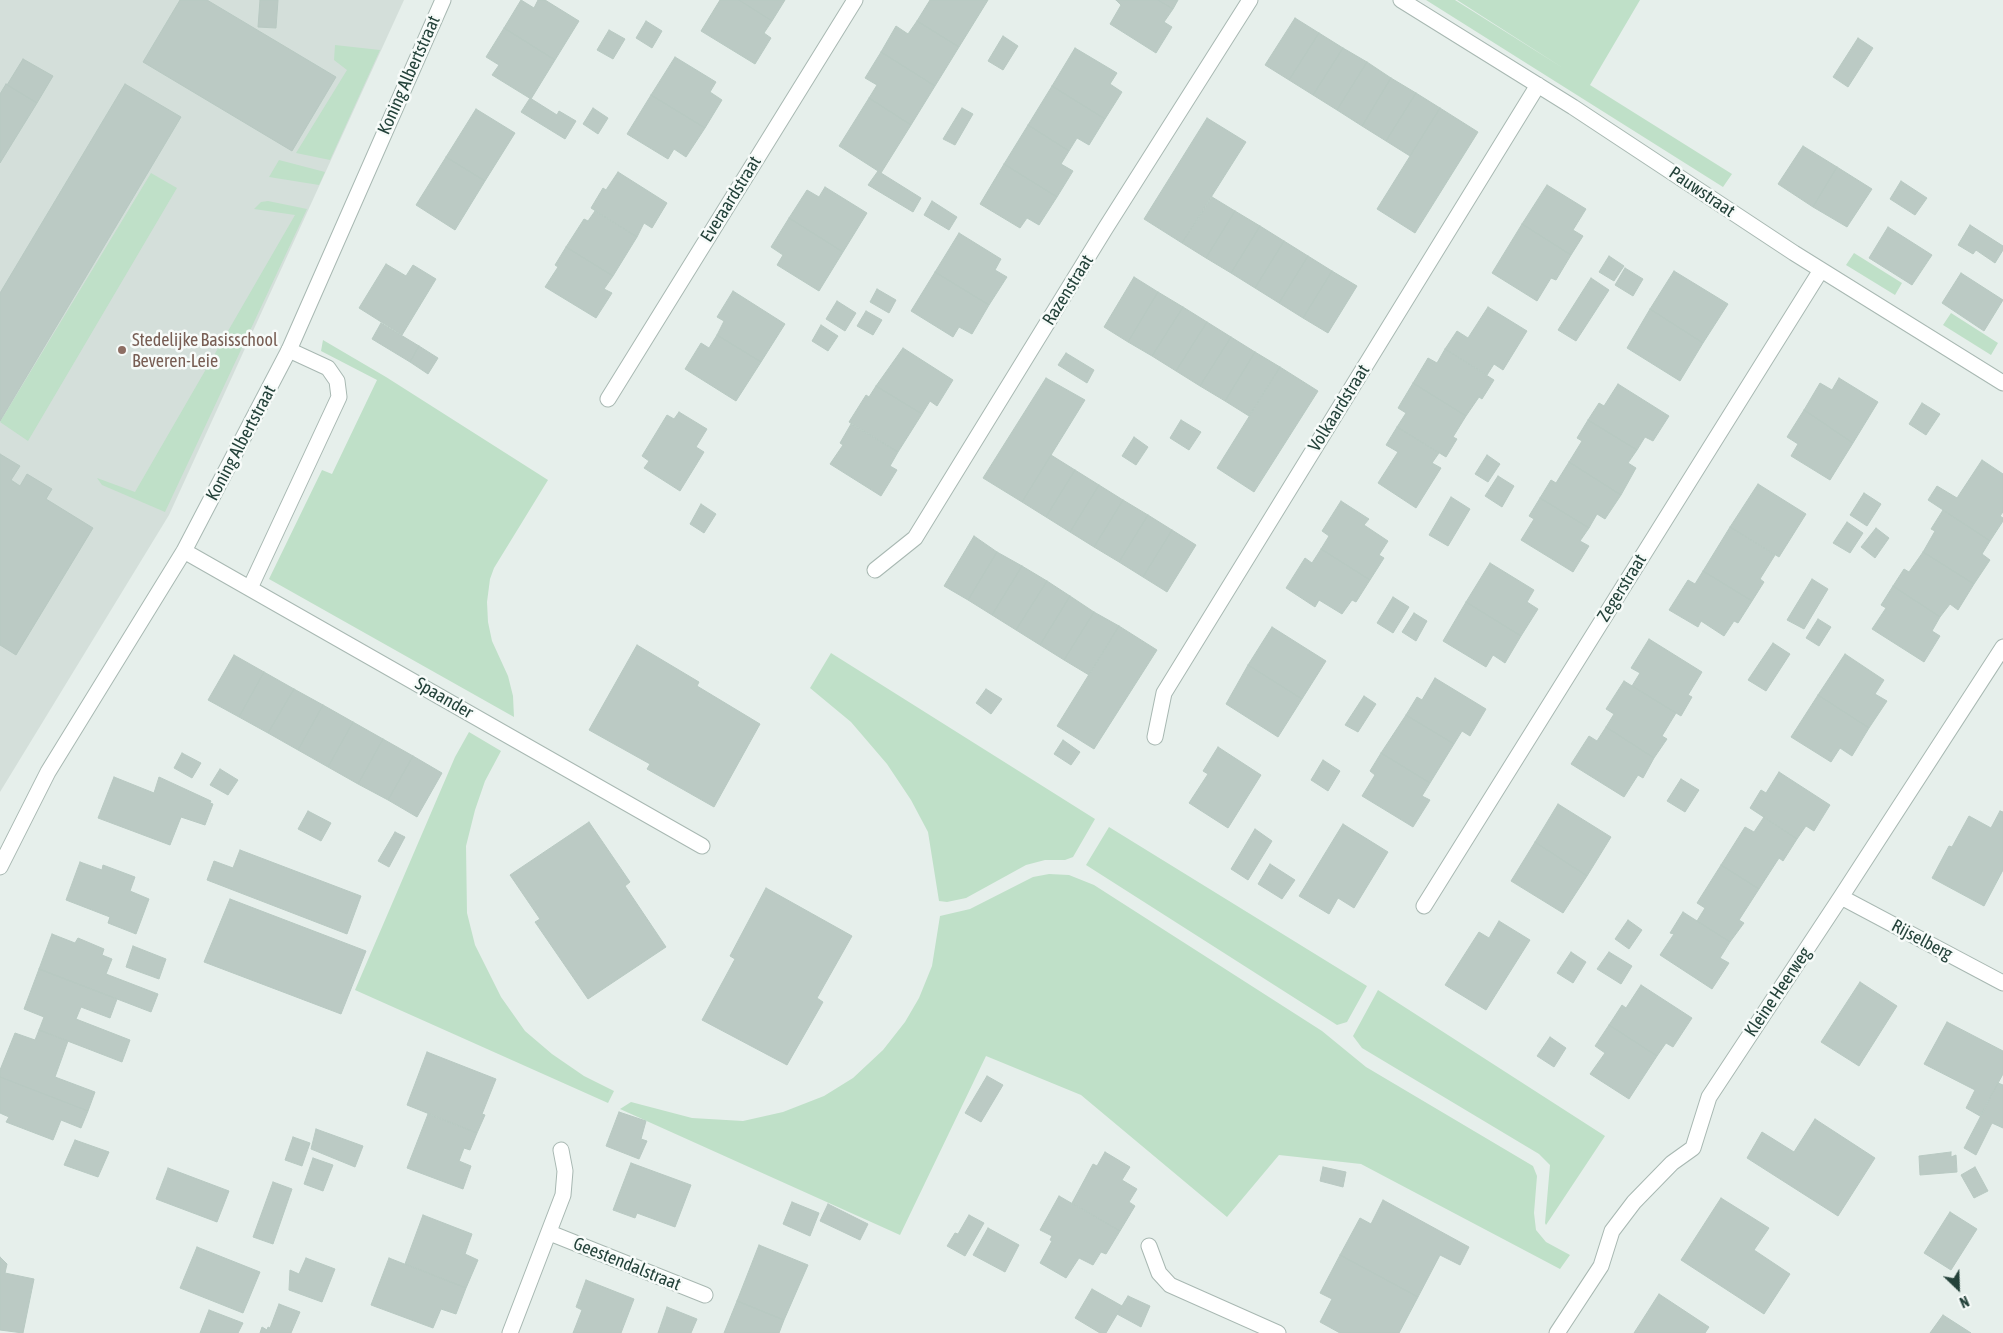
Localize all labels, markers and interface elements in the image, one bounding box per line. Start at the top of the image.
street label: Koning Albertstraat [373,12,445,138]
street label: Everaardstraat [696,152,766,246]
street label: Pauwstraat [1665,162,1739,222]
street label: Razenstraat [1038,251,1098,329]
place label: Stedelijke Basisschool Beveren-Leie [132,329,278,372]
marker: Stedelijke Basisschool Beveren-Leie [116,344,128,356]
street label: Volkaardstraat [1304,361,1374,455]
street label: Koning Albertstraat [201,382,281,504]
street label: Zegerstraat [1593,550,1651,626]
street label: Spaander [411,673,477,723]
street label: Rijselberg [1888,915,1956,965]
street label: Kleine Heerweg [1740,943,1816,1041]
street label: Geestendalstraat [570,1233,684,1295]
north arrow [1933,1263,1983,1313]
text: N [1957,1293,1971,1311]

